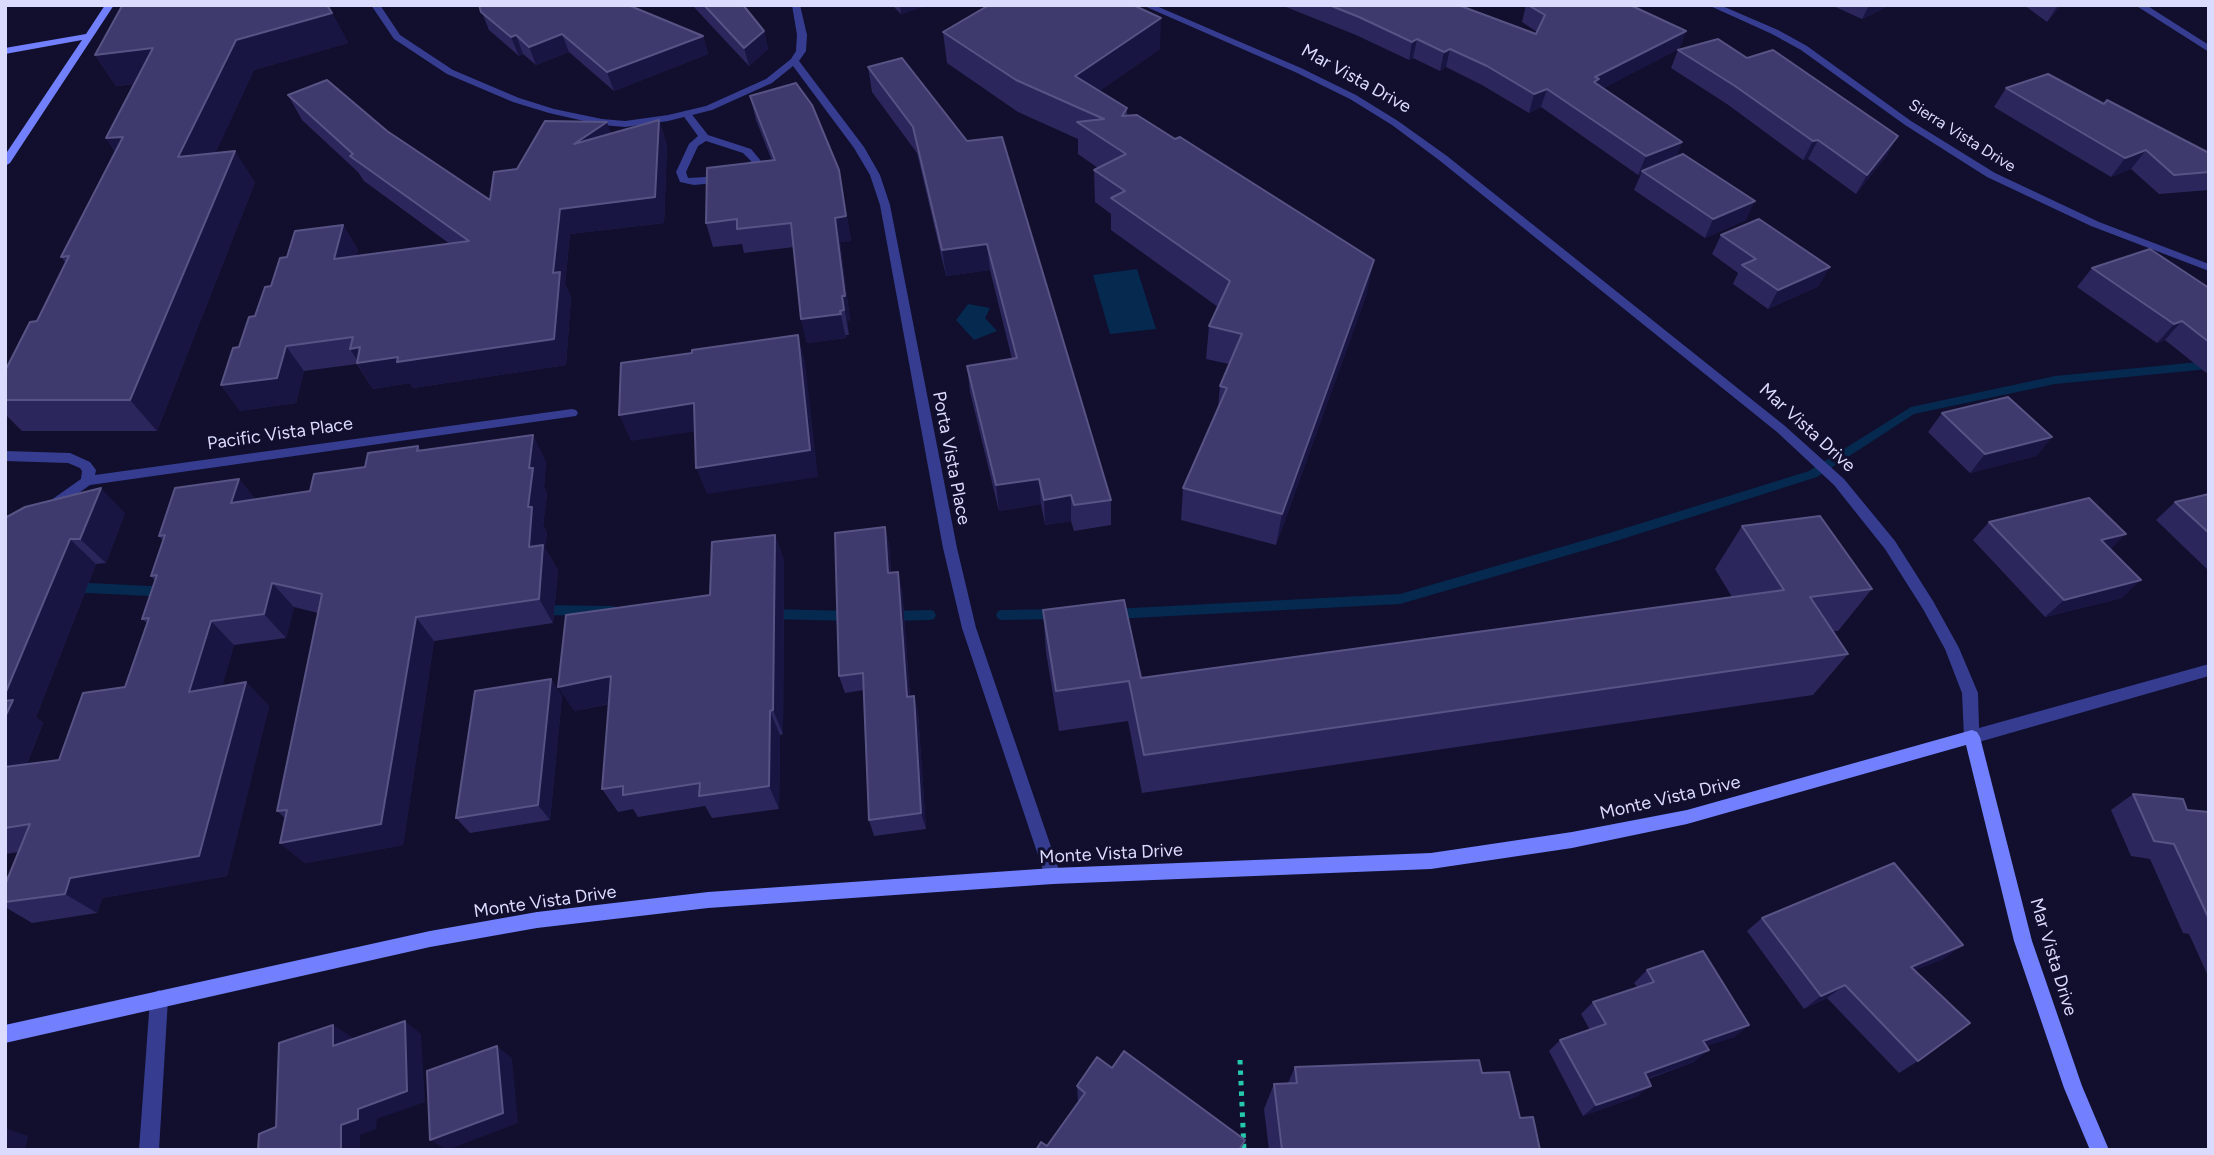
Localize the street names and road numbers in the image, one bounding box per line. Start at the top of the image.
street label: Mar Vista Drive [1297,40,1415,118]
street label: Sierra Vista Drive [1905,95,2019,177]
street label: Mar Vista Drive [1754,379,1860,477]
street label: Porta Vista Place [927,389,975,527]
street label: Pacific Vista Place [206,413,354,455]
street label: Monte Vista Drive [1598,771,1742,825]
street label: Monte Vista Drive [1039,839,1183,869]
street label: Monte Vista Drive [472,881,618,923]
street label: Mar Vista Drive [2025,896,2081,1018]

